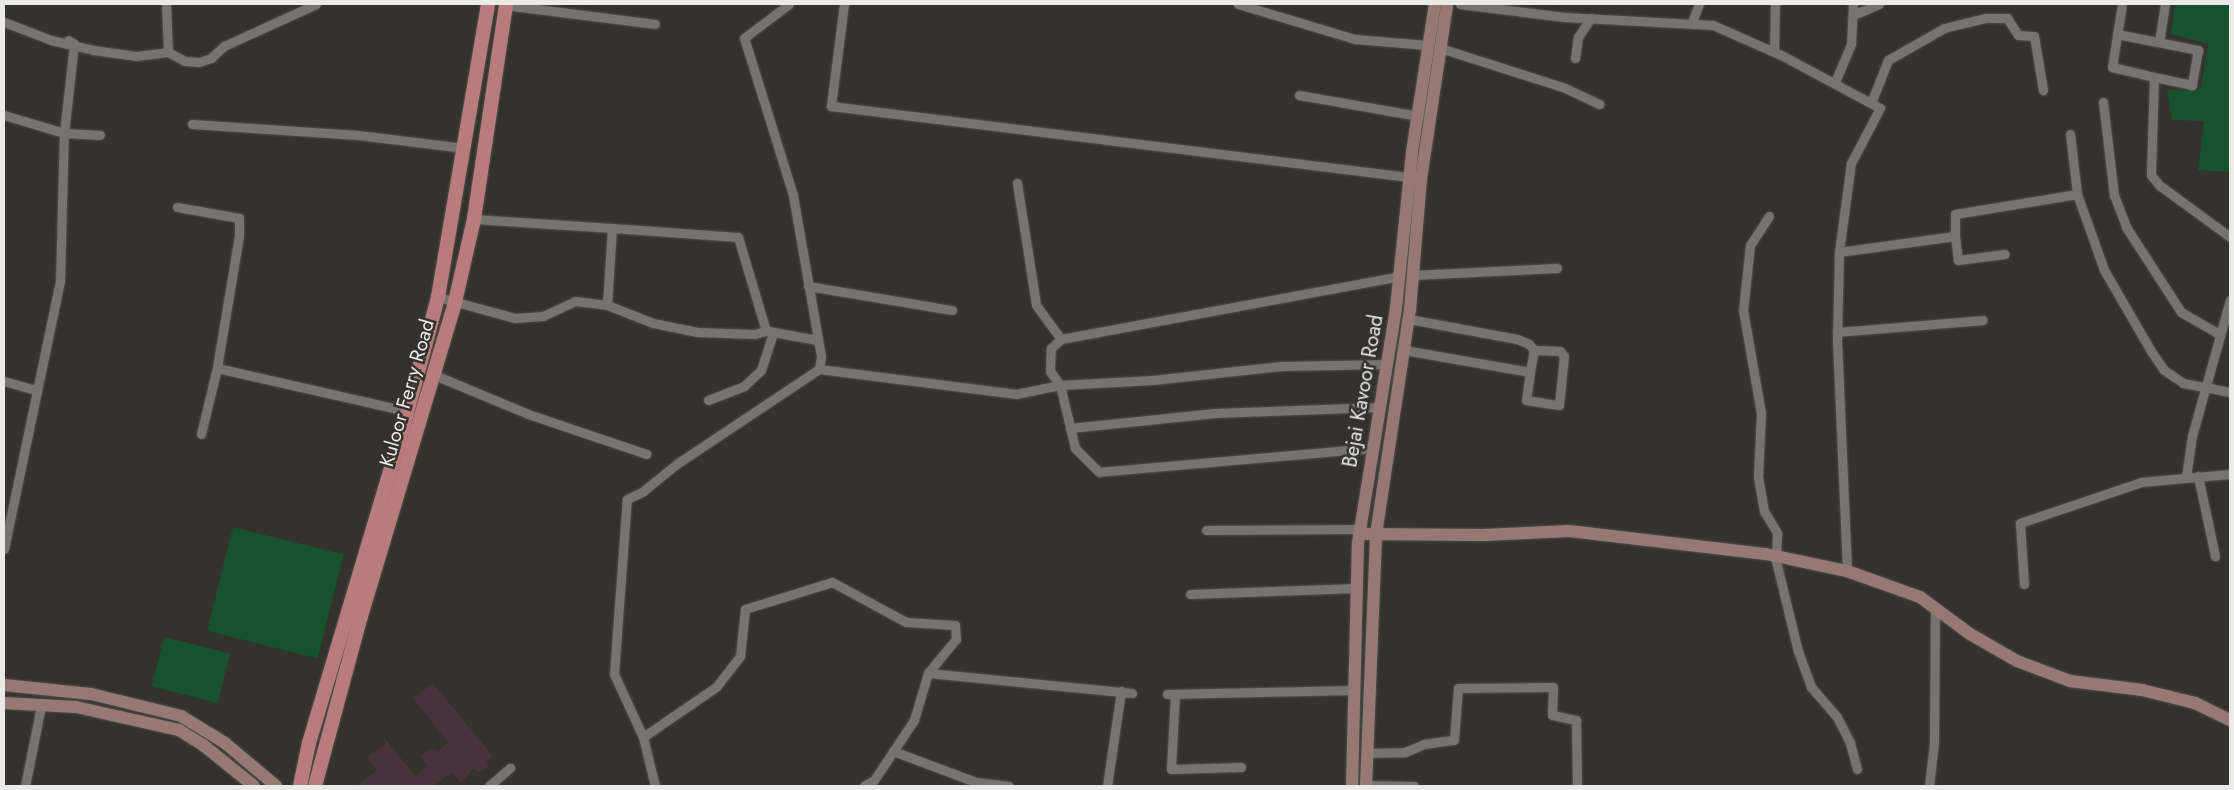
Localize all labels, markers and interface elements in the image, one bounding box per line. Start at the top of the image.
street label: Bejai Kavoor Road [1338,313,1388,469]
street label: Kuloor Ferry Road [374,316,440,470]

